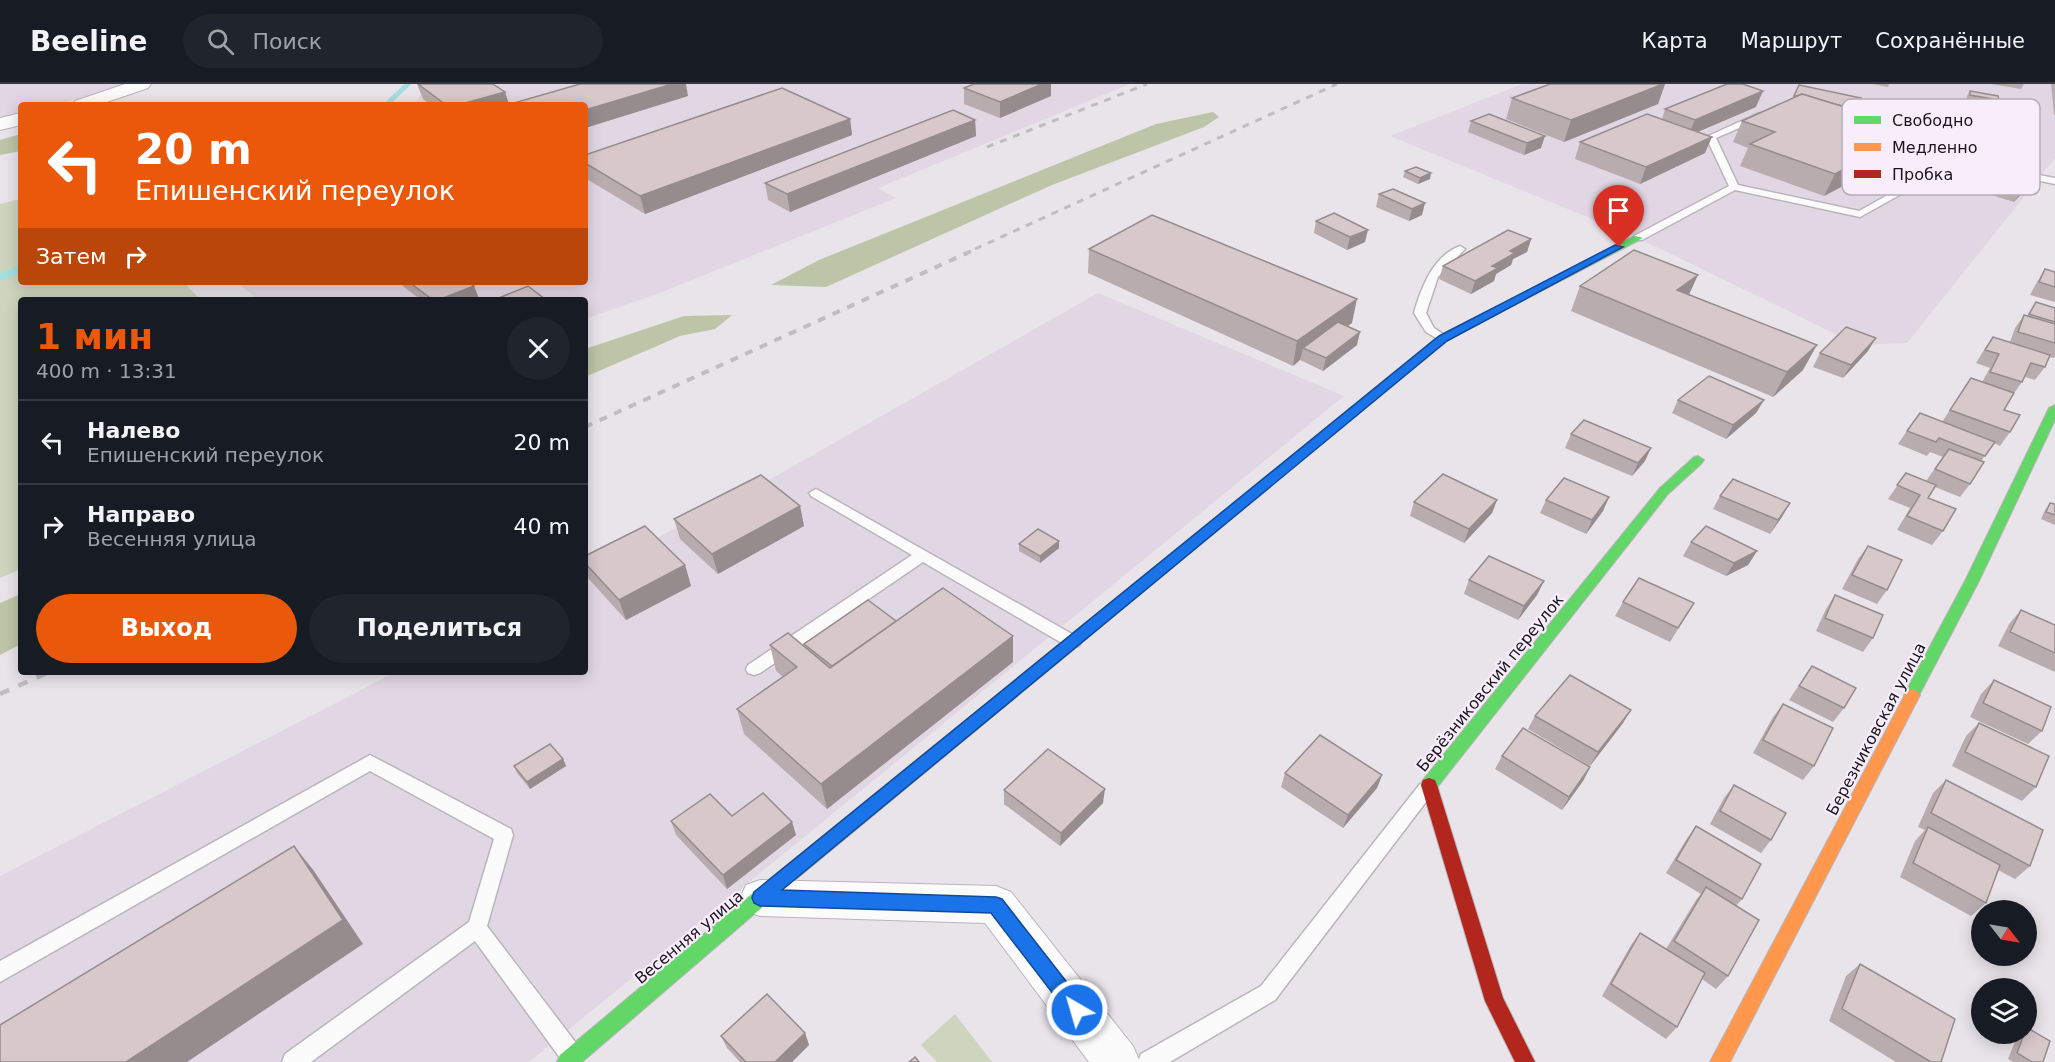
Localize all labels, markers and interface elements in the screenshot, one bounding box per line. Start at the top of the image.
search box [183,14,603,68]
text: Beeline [30,25,147,58]
icon: search [204,25,237,58]
text: Поиск [252,29,322,54]
text: Карта [1642,29,1708,53]
text: Маршрут [1741,29,1842,53]
text: Сохранённые [1875,29,2025,53]
legend [1842,99,2040,195]
text: Свободно [1892,111,1973,130]
text: 20 m [135,125,252,174]
icon: left [36,126,114,204]
text: Медленно [1892,138,1978,157]
text: Пробка [1892,165,1953,184]
text: Епишенский переулок [135,175,455,206]
pin [1593,185,1644,247]
icon: arrive [1602,194,1635,227]
icon: right [119,240,152,273]
text: Затем [36,244,107,269]
text: 1 мин [36,316,153,357]
button: close [507,317,570,380]
text: 400 m · 13:31 [36,359,177,383]
text: Налево [87,418,180,443]
icon: left [36,426,69,459]
text: 20 m [514,430,570,455]
text: Епишенский переулок [87,443,324,467]
text: Направо [87,502,195,527]
icon: right [36,510,69,543]
text: 40 m [514,514,570,539]
text: Весенняя улица [87,527,256,551]
street label: Берёзниковский переулок [1412,590,1568,776]
button: Выход [36,594,297,663]
button: Поделиться [309,594,570,663]
street label: Березниковская улица [1822,639,1930,819]
street label: Весенняя улица [631,886,747,988]
north arrow [1971,900,2037,966]
map controls [1971,900,2037,1044]
position arrow [1045,978,1109,1042]
button: layers [1971,978,2037,1044]

